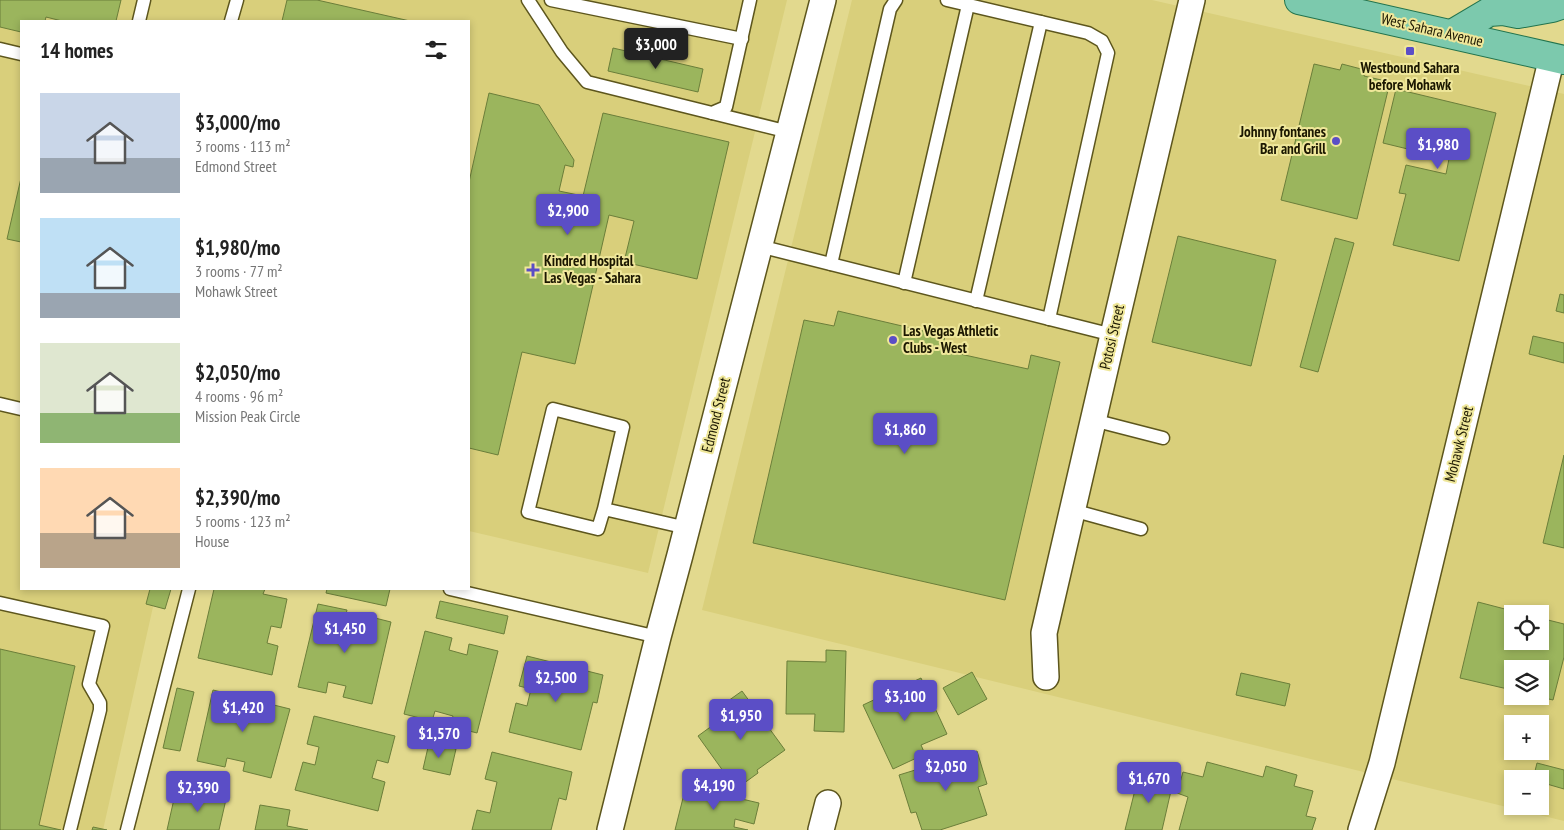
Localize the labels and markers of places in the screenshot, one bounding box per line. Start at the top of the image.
pin: $3,000 [615,28,697,70]
marker: Westbound Sahara before Mohawk [1404,45,1416,57]
place label: Westbound Sahara before Mohawk [1360,58,1459,94]
place label: Johnny fontanes Bar and Grill [1239,122,1326,158]
pin: $1,980 [1397,128,1479,170]
marker: Johnny fontanes Bar and Grill [1330,135,1342,147]
pin: $2,900 [527,194,609,236]
place label: Kindred Hospital Las Vegas - Sahara [544,251,641,287]
marker: Kindred Hospital Las Vegas - Sahara [526,263,540,277]
place label: Las Vegas Athletic Clubs - West [903,321,999,357]
marker: Las Vegas Athletic Clubs - West [887,334,899,346]
pin: $1,860 [864,412,946,455]
pin: $1,450 [304,612,386,654]
pin: $2,500 [515,660,597,703]
pin: $3,100 [864,680,946,722]
pin: $1,420 [202,690,284,733]
pin: $1,950 [700,698,782,741]
pin: $1,570 [398,716,480,759]
pin: $2,050 [905,750,987,792]
pin: $1,670 [1108,762,1190,804]
pin: $4,190 [673,768,755,811]
pin: $2,390 [157,770,239,813]

